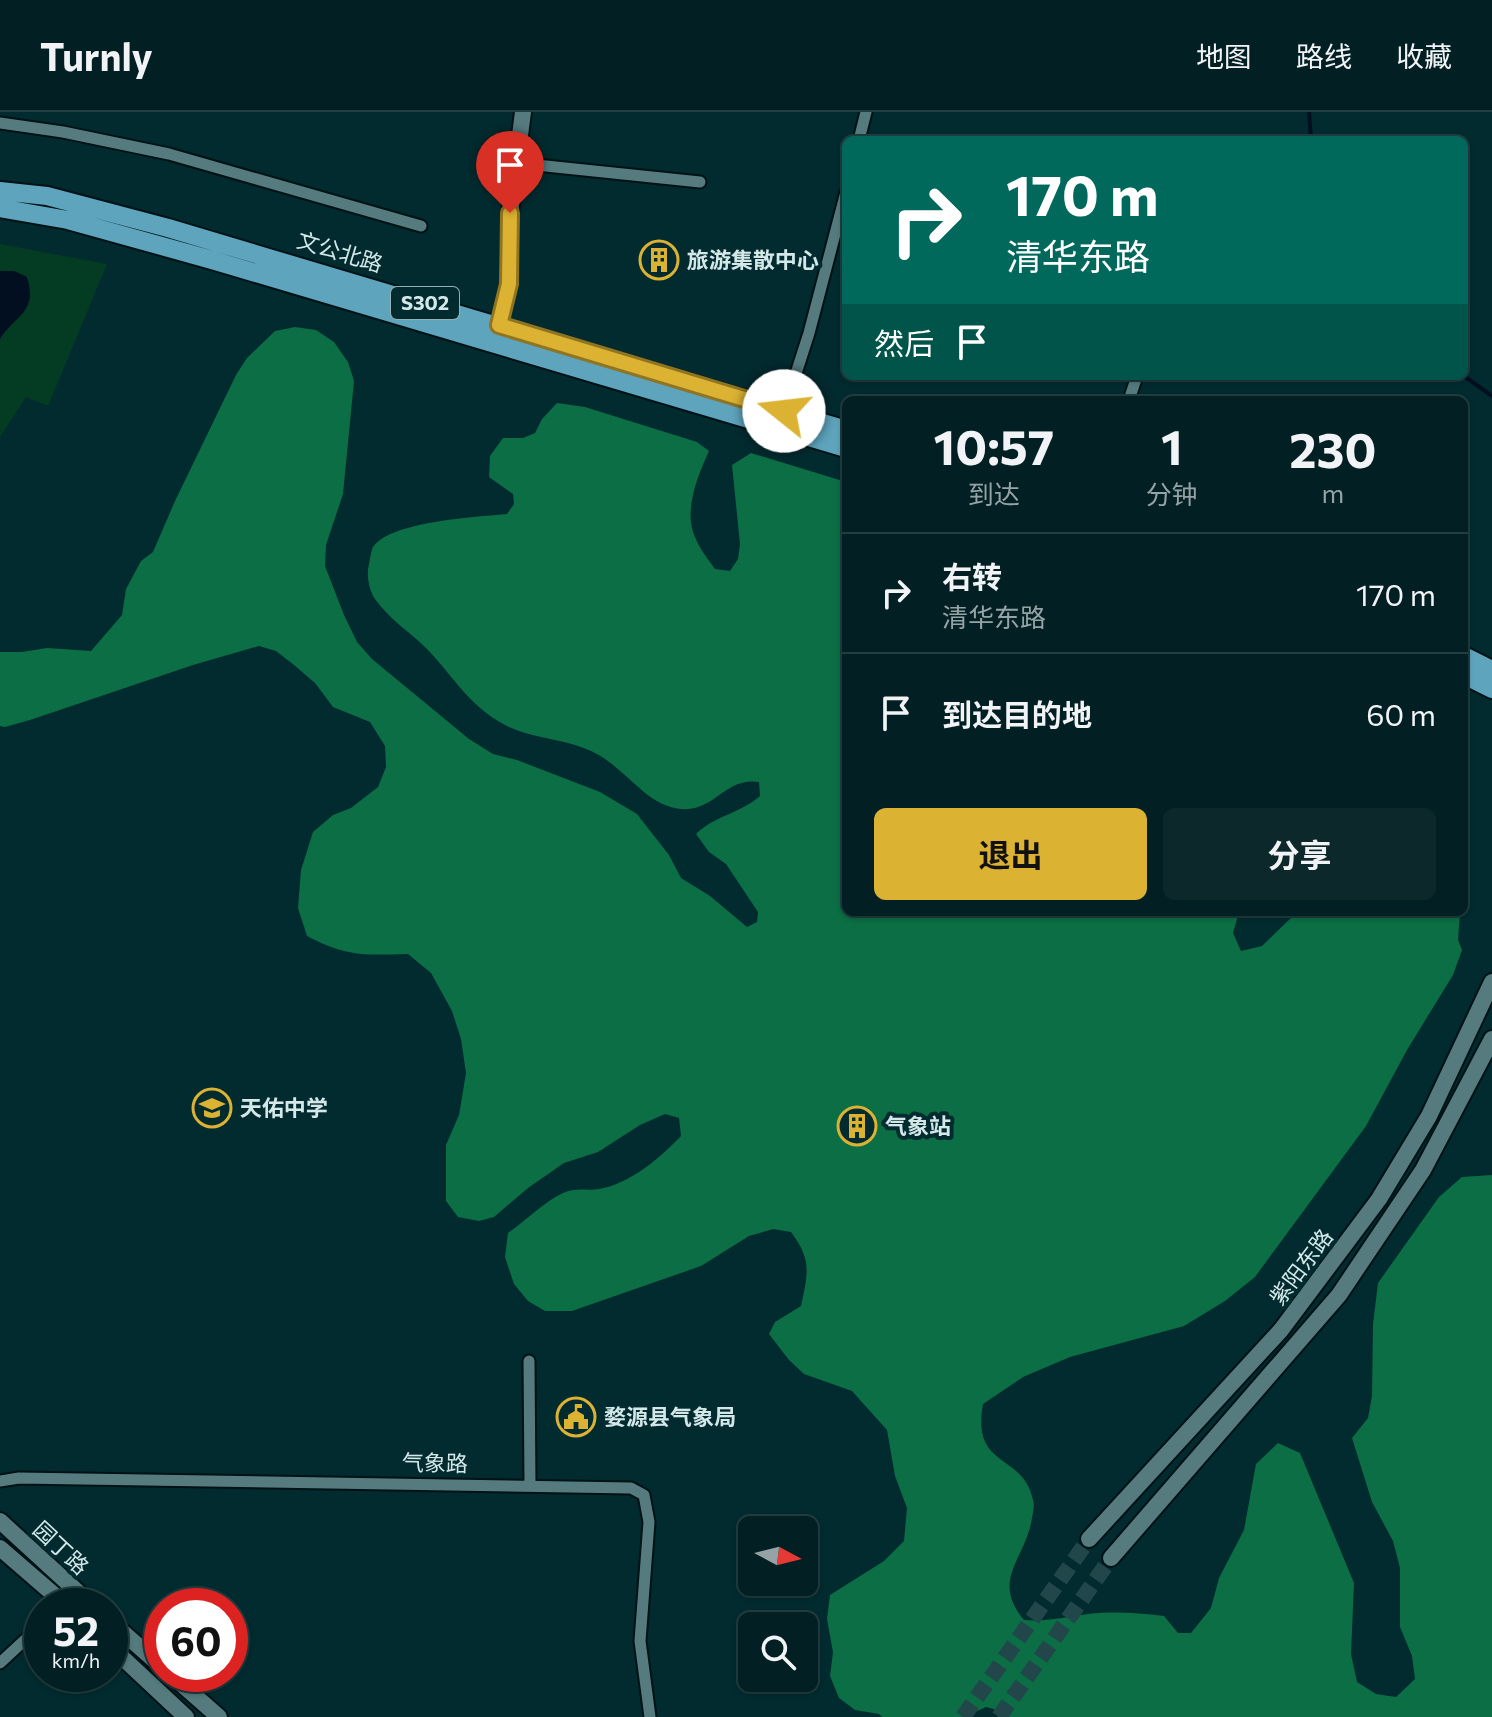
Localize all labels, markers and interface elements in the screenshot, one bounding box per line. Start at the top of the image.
text: Turnly [40,32,153,79]
text: 地图 [1196,39,1252,73]
text: 路线 [1296,39,1352,73]
text: 收藏 [1396,39,1452,73]
pin [476,131,544,213]
icon: arrive [488,143,532,187]
text: 170 m [1006,159,1159,228]
icon: right [874,168,978,272]
street label: 文公北路 [294,226,386,277]
text: 清华东路 [1006,233,1150,277]
building icon: 旅游集散中心 [638,239,680,281]
place label: 旅游集散中心 [687,246,819,273]
road number: S302 [391,287,459,319]
icon: arrive [950,320,994,364]
text: 然后 [874,324,934,361]
position arrow [742,369,826,453]
text: 10:57 [934,416,1054,475]
text: 1 [1161,416,1183,475]
text: 230 [1289,419,1376,478]
text: m [1322,477,1344,508]
text: 到达 [968,478,1020,509]
text: 分钟 [1146,478,1198,509]
text: 右转 [942,557,1002,594]
icon: right [874,571,918,615]
text: 170 m [1356,575,1436,612]
text: 清华东路 [942,601,1046,632]
icon: arrive [874,691,918,735]
text: 到达目的地 [942,695,1092,732]
text: 60 m [1366,695,1436,732]
button: 退出 [874,808,1147,900]
button: 分享 [1163,808,1436,900]
school or university icon: 天佑中学 [191,1087,233,1129]
place label: 天佑中学 [240,1094,328,1121]
building icon: 气象站 [836,1105,878,1147]
place label: 气象站 [885,1112,951,1139]
street label: 紫阳东路 [1263,1223,1338,1310]
public building icon: 婺源县气象局 [555,1396,597,1438]
place label: 婺源县气象局 [604,1403,736,1430]
street label: 气象路 [402,1448,468,1477]
street label: 园丁路 [28,1515,95,1580]
north arrow [738,1516,818,1596]
map controls [738,1516,818,1692]
speed limit sign: 60 [144,1588,248,1692]
text: 52 [53,1605,99,1654]
button: search [738,1612,818,1692]
text: km/h [52,1648,100,1672]

